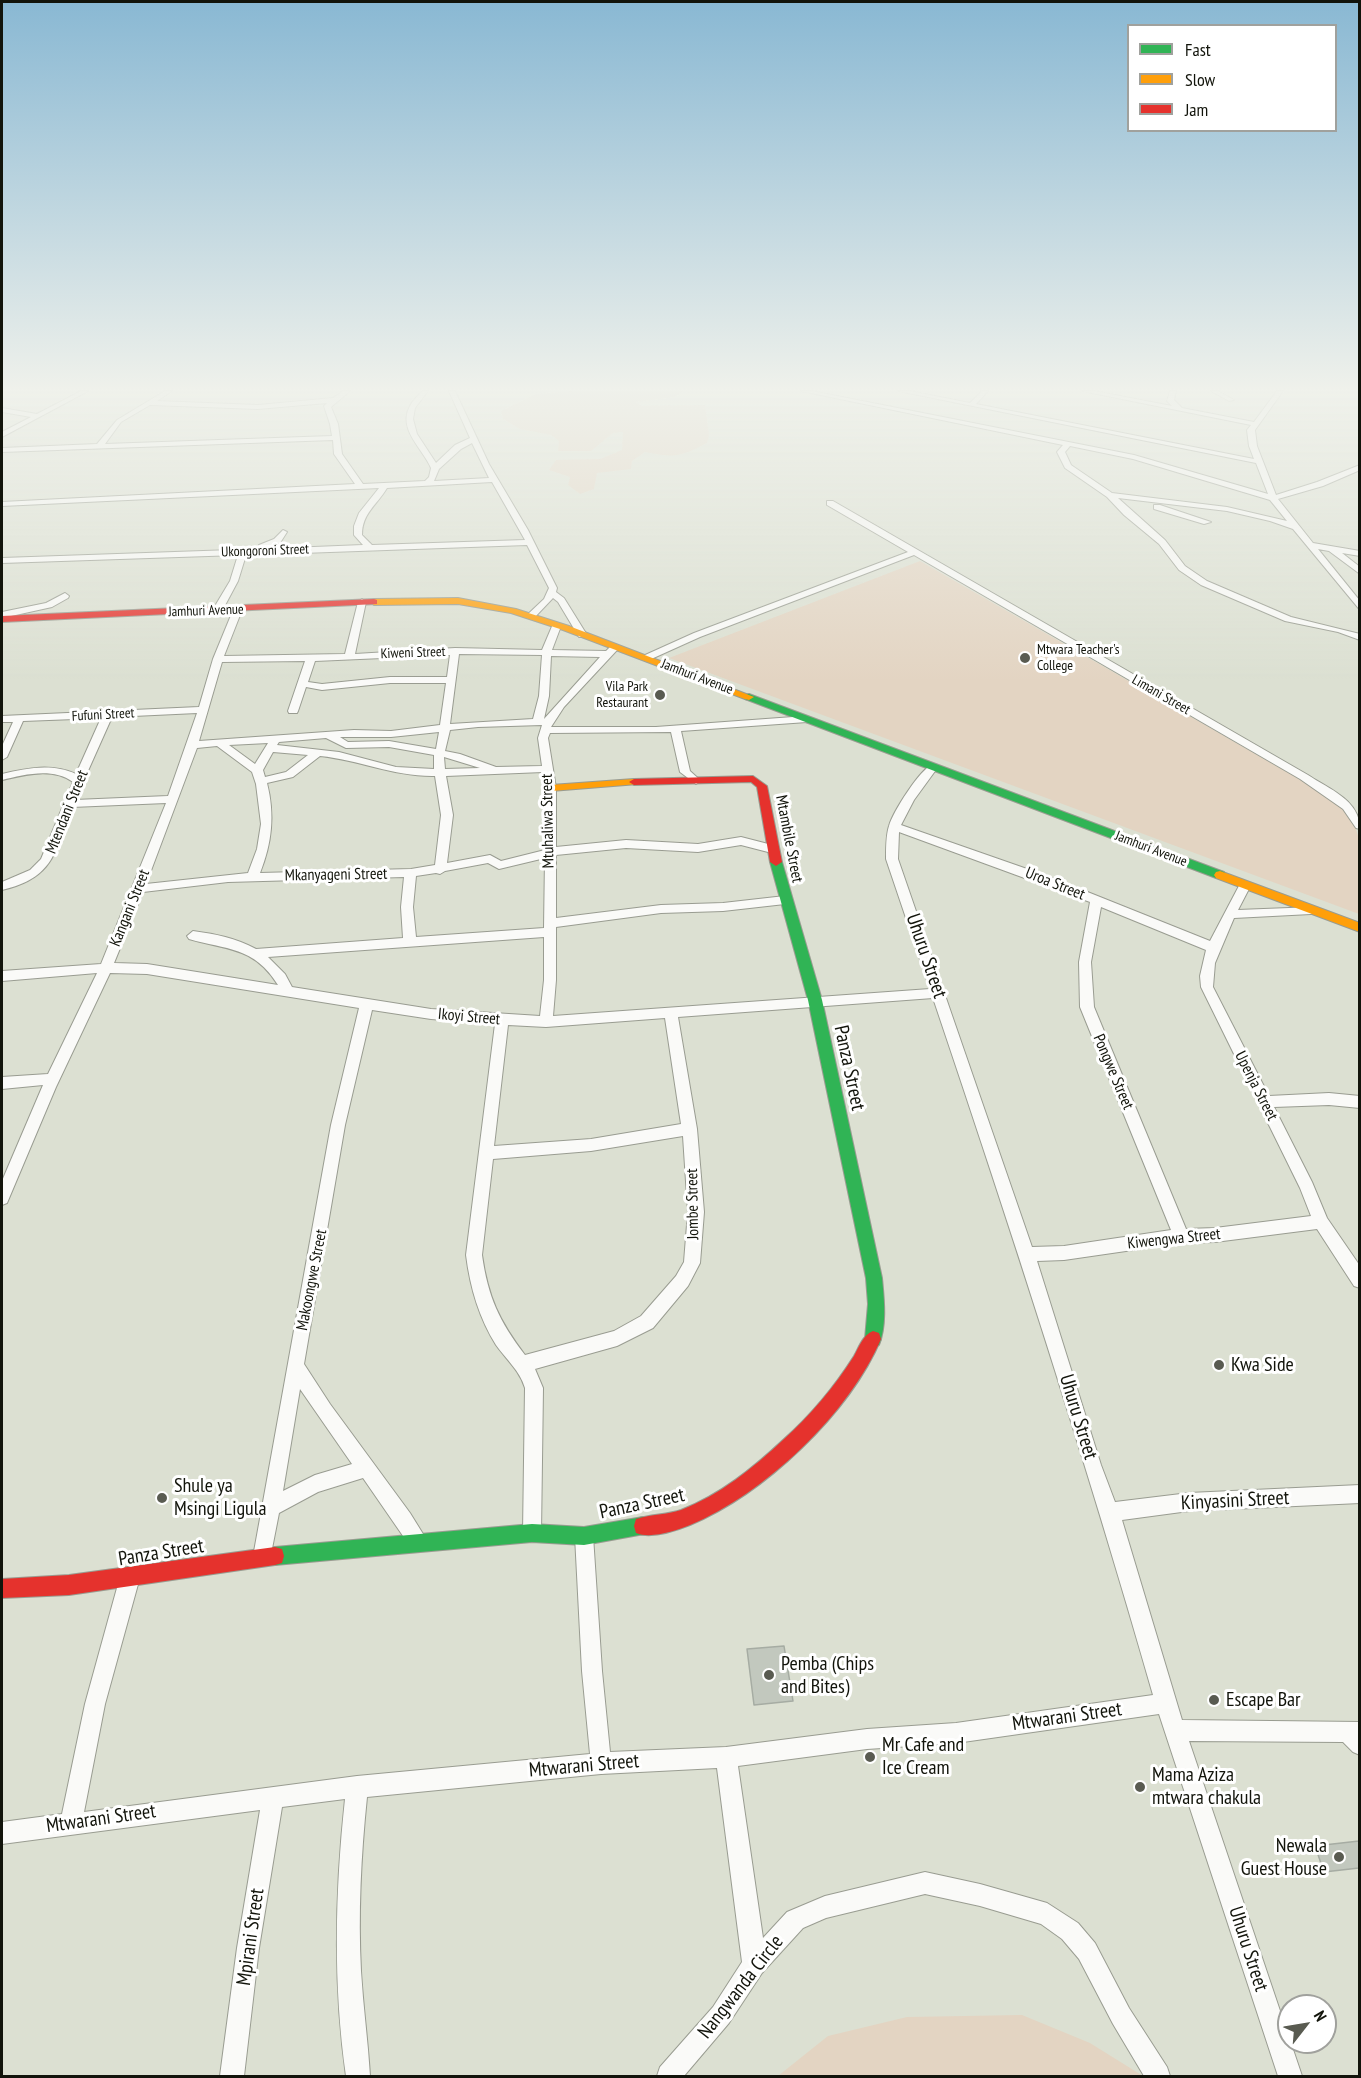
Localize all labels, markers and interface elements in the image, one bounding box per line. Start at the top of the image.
legend [1127,24,1337,132]
text: Fast [1185,38,1211,61]
text: Slow [1185,68,1215,91]
text: Jam [1185,98,1208,121]
street label: Ukongoroni Street [221,541,309,561]
street label: Jamhuri Avenue [168,601,244,621]
place label: Mtwara Teacher's College [1037,642,1120,674]
street label: Kiweni Street [380,643,446,663]
marker: Mtwara Teacher's College [1018,651,1032,665]
street label: Jamhuri Avenue [659,656,735,698]
street label: Limani Street [1129,672,1193,718]
place label: Vila Park Restaurant [596,679,648,712]
marker: Vila Park Restaurant [653,688,667,702]
street label: Fufuni Street [71,705,135,725]
street label: Mtendani Street [42,767,92,857]
street label: Mtuhaliwa Street [538,774,558,868]
street label: Mtambile Street [771,794,807,884]
street label: Jamhuri Avenue [1113,828,1189,870]
street label: Uroa Street [1022,863,1088,905]
street label: Mkanyageni Street [284,865,388,885]
street label: Kangani Street [106,867,154,949]
street label: Uhuru Street [900,911,952,1001]
street label: Ikoyi Street [437,1005,501,1029]
street label: Panza Street [828,1023,870,1113]
street label: Pongwe Street [1089,1031,1137,1113]
street label: Upenja Street [1230,1048,1282,1124]
street label: Jombe Street [683,1168,703,1240]
street label: Kiwengwa Street [1126,1225,1222,1253]
street label: Makoongwe Street [293,1228,331,1332]
place label: Kwa Side [1231,1353,1294,1377]
marker: Kwa Side [1212,1358,1226,1372]
street label: Uhuru Street [1054,1372,1102,1462]
place label: Shule ya Msingi Ligula [174,1474,266,1521]
street label: Panza Street [597,1483,687,1525]
street label: Kinyasini Street [1180,1486,1290,1516]
marker: Shule ya Msingi Ligula [155,1491,169,1505]
street label: Panza Street [117,1534,205,1572]
place label: Pemba (Chips and Bites) [781,1652,874,1699]
marker: Pemba (Chips and Bites) [762,1668,776,1682]
place label: Escape Bar [1226,1688,1301,1712]
marker: Escape Bar [1207,1693,1221,1707]
street label: Mtwarani Street [1011,1697,1123,1737]
place label: Mr Cafe and Ice Cream [882,1733,964,1780]
street label: Mtwarani Street [528,1749,640,1783]
marker: Mr Cafe and Ice Cream [863,1750,877,1764]
place label: Mama Aziza mtwara chakula [1152,1763,1261,1810]
marker: Mama Aziza mtwara chakula [1133,1780,1147,1794]
street label: Mtwarani Street [45,1799,157,1839]
place label: Newala Guest House [1241,1834,1327,1881]
marker: Newala Guest House [1332,1850,1346,1864]
street label: Mpirani Street [232,1887,270,1987]
street label: Uhuru Street [1223,1904,1273,1994]
street label: Nangwanda Circle [693,1930,789,2044]
north arrow [1277,1994,1337,2054]
text: N [1310,2007,1332,2025]

